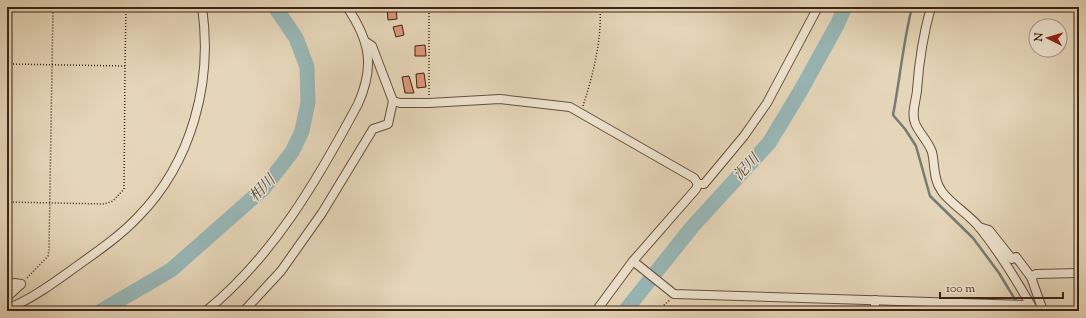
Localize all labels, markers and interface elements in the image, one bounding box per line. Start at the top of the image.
north arrow [1028,18,1068,58]
text: N [1031,32,1047,43]
water label: 泥川 [729,148,766,186]
water label: 相川 [245,170,282,207]
scale bar [940,274,1063,300]
text: 100 m [946,280,975,298]

